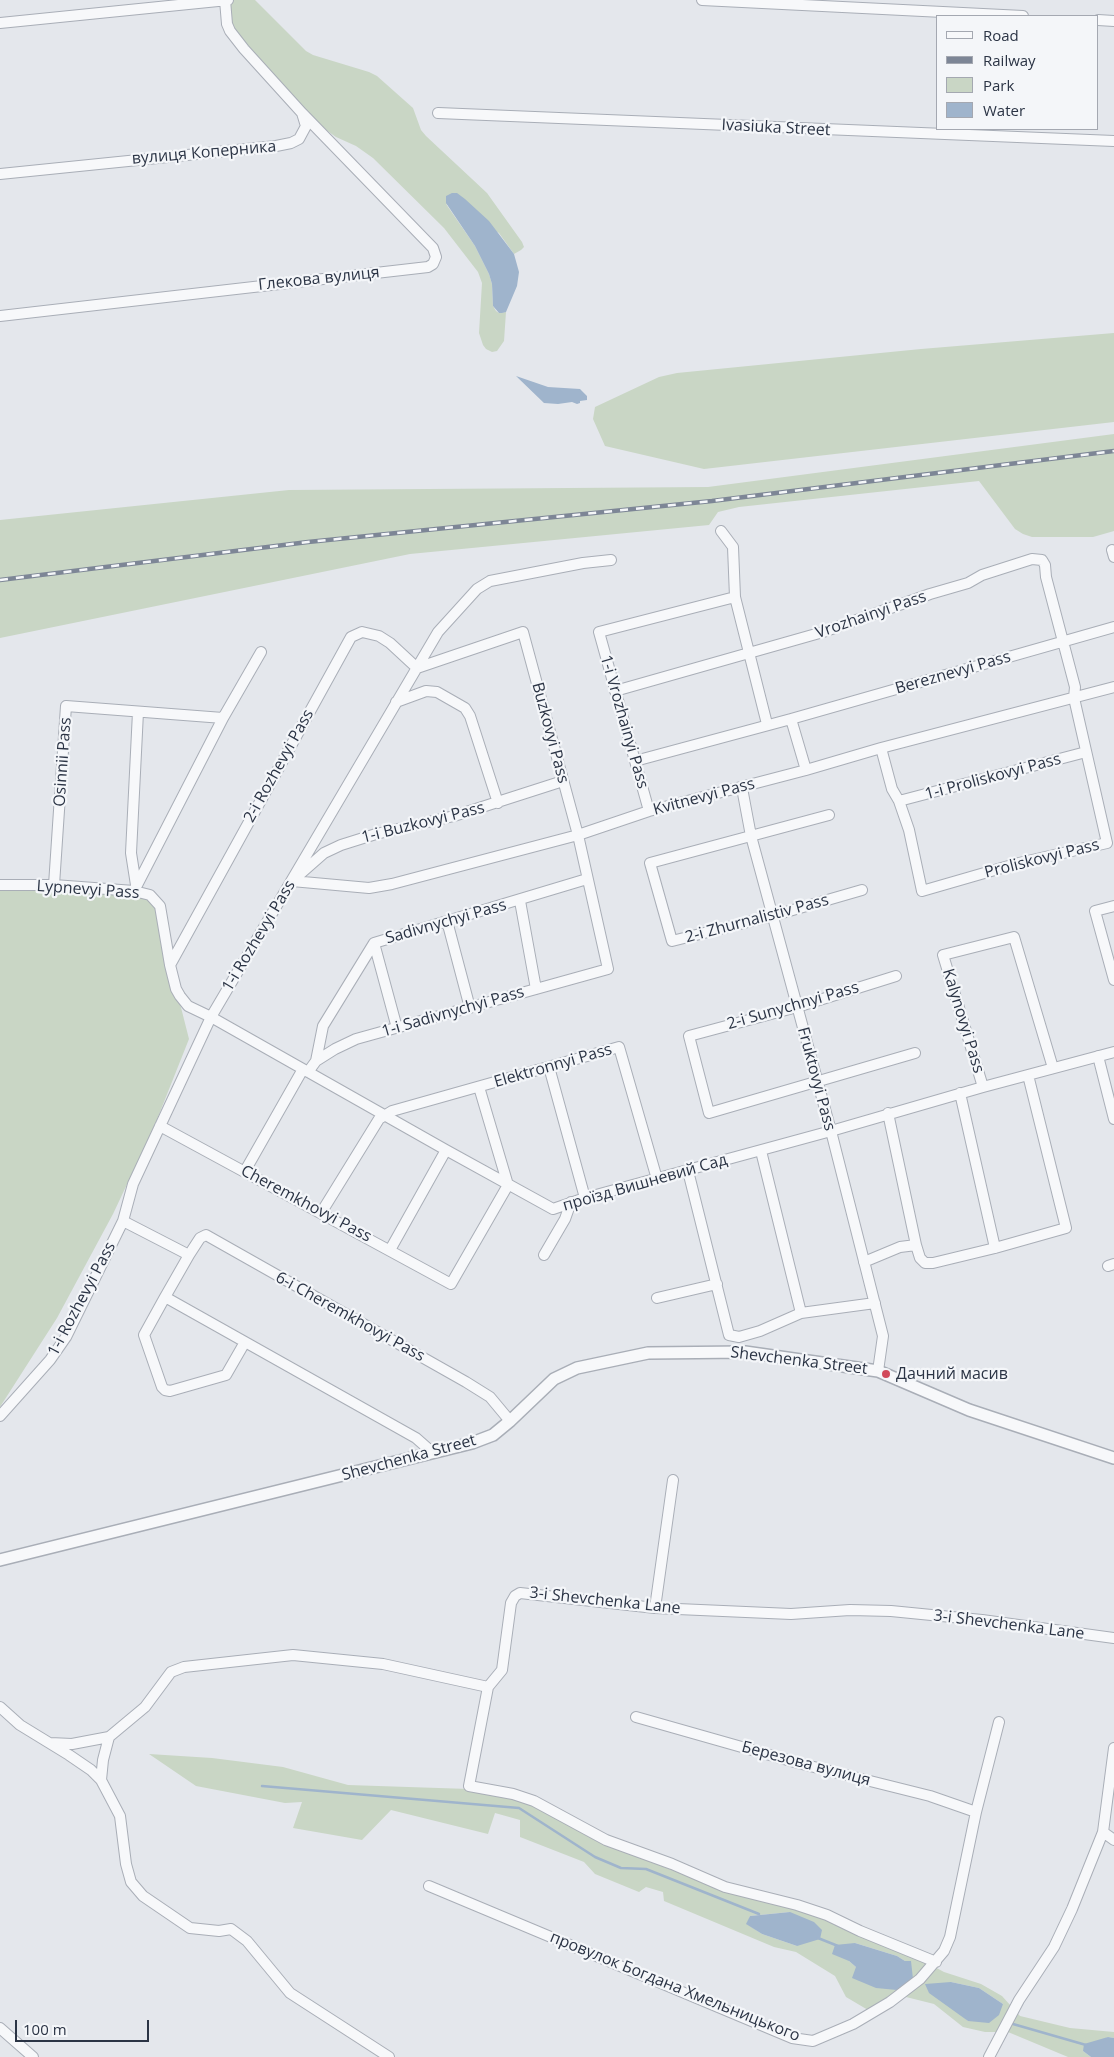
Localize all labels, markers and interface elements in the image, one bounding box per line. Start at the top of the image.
legend [936,15,1099,130]
text: Road [983,25,1019,45]
text: Railway [983,50,1036,70]
text: Park [983,75,1014,95]
text: Water [983,100,1025,120]
street label: Ivasiuka Street [721,116,831,140]
street label: вулиця Коперника [131,137,277,169]
street label: Глекова вулиця [257,263,381,295]
street label: Vrozhainyi Pass [813,587,929,643]
street label: Bereznevyi Pass [893,647,1013,699]
street label: 1-i Vrozhainyi Pass [596,653,652,791]
street label: Buzkovyi Pass [527,680,573,786]
street label: 2-i Rozhevyi Pass [240,706,318,826]
street label: Osinnii Pass [50,717,76,807]
street label: 1-i Proliskovyi Pass [923,750,1063,804]
street label: Kvitnevyi Pass [651,774,757,820]
street label: 1-i Buzkovyi Pass [359,798,487,848]
street label: Proliskovyi Pass [983,835,1101,883]
street label: Lypnevyi Pass [36,877,140,903]
street label: 1-i Rozhevyi Pass [218,877,300,995]
street label: 2-i Zhurnalistiv Pass [683,891,831,947]
street label: Sadivnychyi Pass [383,896,509,948]
street label: Kalynovyi Pass [938,966,988,1076]
street label: 2-i Sunychnyi Pass [725,978,861,1034]
street label: 1-i Sadivnychyi Pass [380,982,526,1042]
street label: Fruktovyi Pass [793,1025,839,1133]
street label: Elektronnyi Pass [492,1040,614,1092]
street label: проїзд Вишневий Сад [561,1150,729,1216]
street label: Cheremkhovyi Pass [237,1161,375,1247]
street label: 1-i Rozhevyi Pass [44,1239,120,1359]
street label: 6-i Cheremkhovyi Pass [272,1268,428,1366]
street label: Shevchenka Street [729,1343,869,1379]
place label: Дачний масив [896,1364,1008,1384]
marker: Дачний масив [880,1368,892,1380]
street label: Shevchenka Street [340,1431,478,1485]
street label: 3-i Shevchenka Lane [529,1584,681,1618]
street label: 3-i Shevchenka Lane [932,1606,1086,1644]
street label: Березова вулиця [740,1738,872,1790]
street label: провулок Богдана Хмельницького [547,1928,803,2046]
scale bar [18,2010,151,2042]
text: 100 m [23,2019,67,2039]

